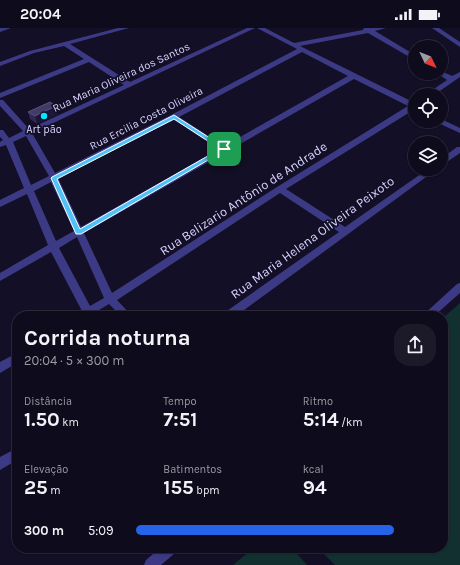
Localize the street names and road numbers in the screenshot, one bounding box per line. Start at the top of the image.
street label: Rua Maria Oliveira dos Santos [50,40,192,115]
street label: Rua Ercilia Costa Oliveira [87,84,205,153]
street label: Rua Belizario Antônio de Andrade [157,138,330,258]
street label: Rua Maria Helena Oliveira Peixoto [228,173,397,302]

